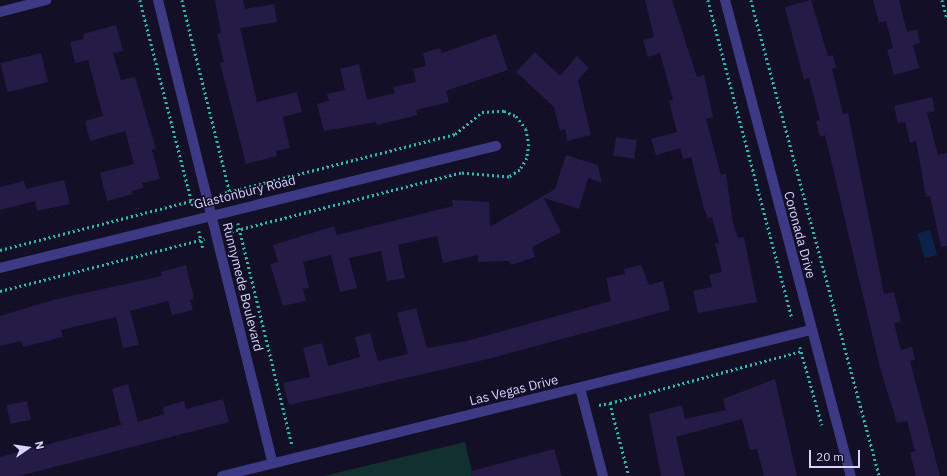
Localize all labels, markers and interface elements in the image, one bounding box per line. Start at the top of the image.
street label: Glastonbury Road [193,173,297,213]
street label: Coronada Drive [780,190,818,280]
street label: Runnymede Boulevard [218,221,266,353]
street label: Las Vegas Drive [468,372,560,410]
north arrow [8,428,48,468]
text: N [32,440,47,451]
scale bar [811,442,862,468]
text: 20 m [816,449,844,464]

